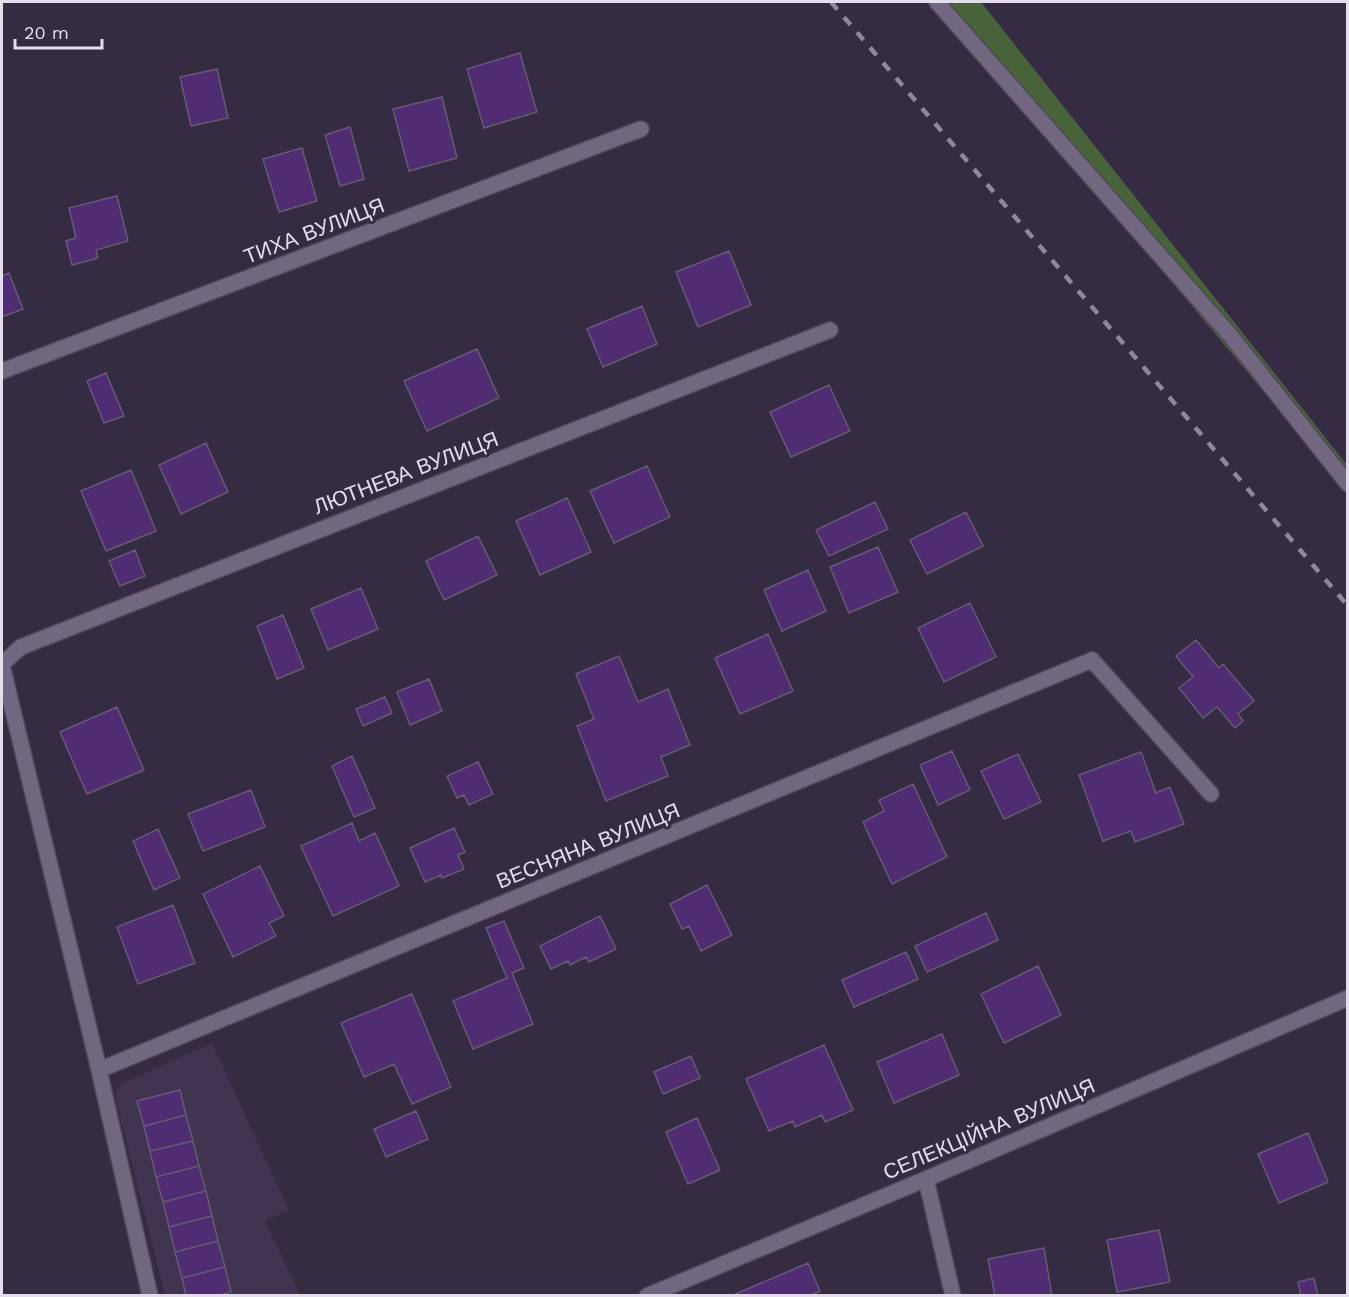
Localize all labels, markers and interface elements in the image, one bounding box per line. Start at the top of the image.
scale bar [15,12,102,50]
text: 20 m [24,22,69,43]
street label: ТИХА ВУЛИЦЯ [240,192,388,269]
street label: ЛЮТНЕВА ВУЛИЦЯ [310,426,502,519]
street label: ВЕСНЯНА ВУЛИЦЯ [493,797,683,894]
street label: СЕЛЕКЦІЙНА ВУЛИЦЯ [879,1073,1098,1184]

